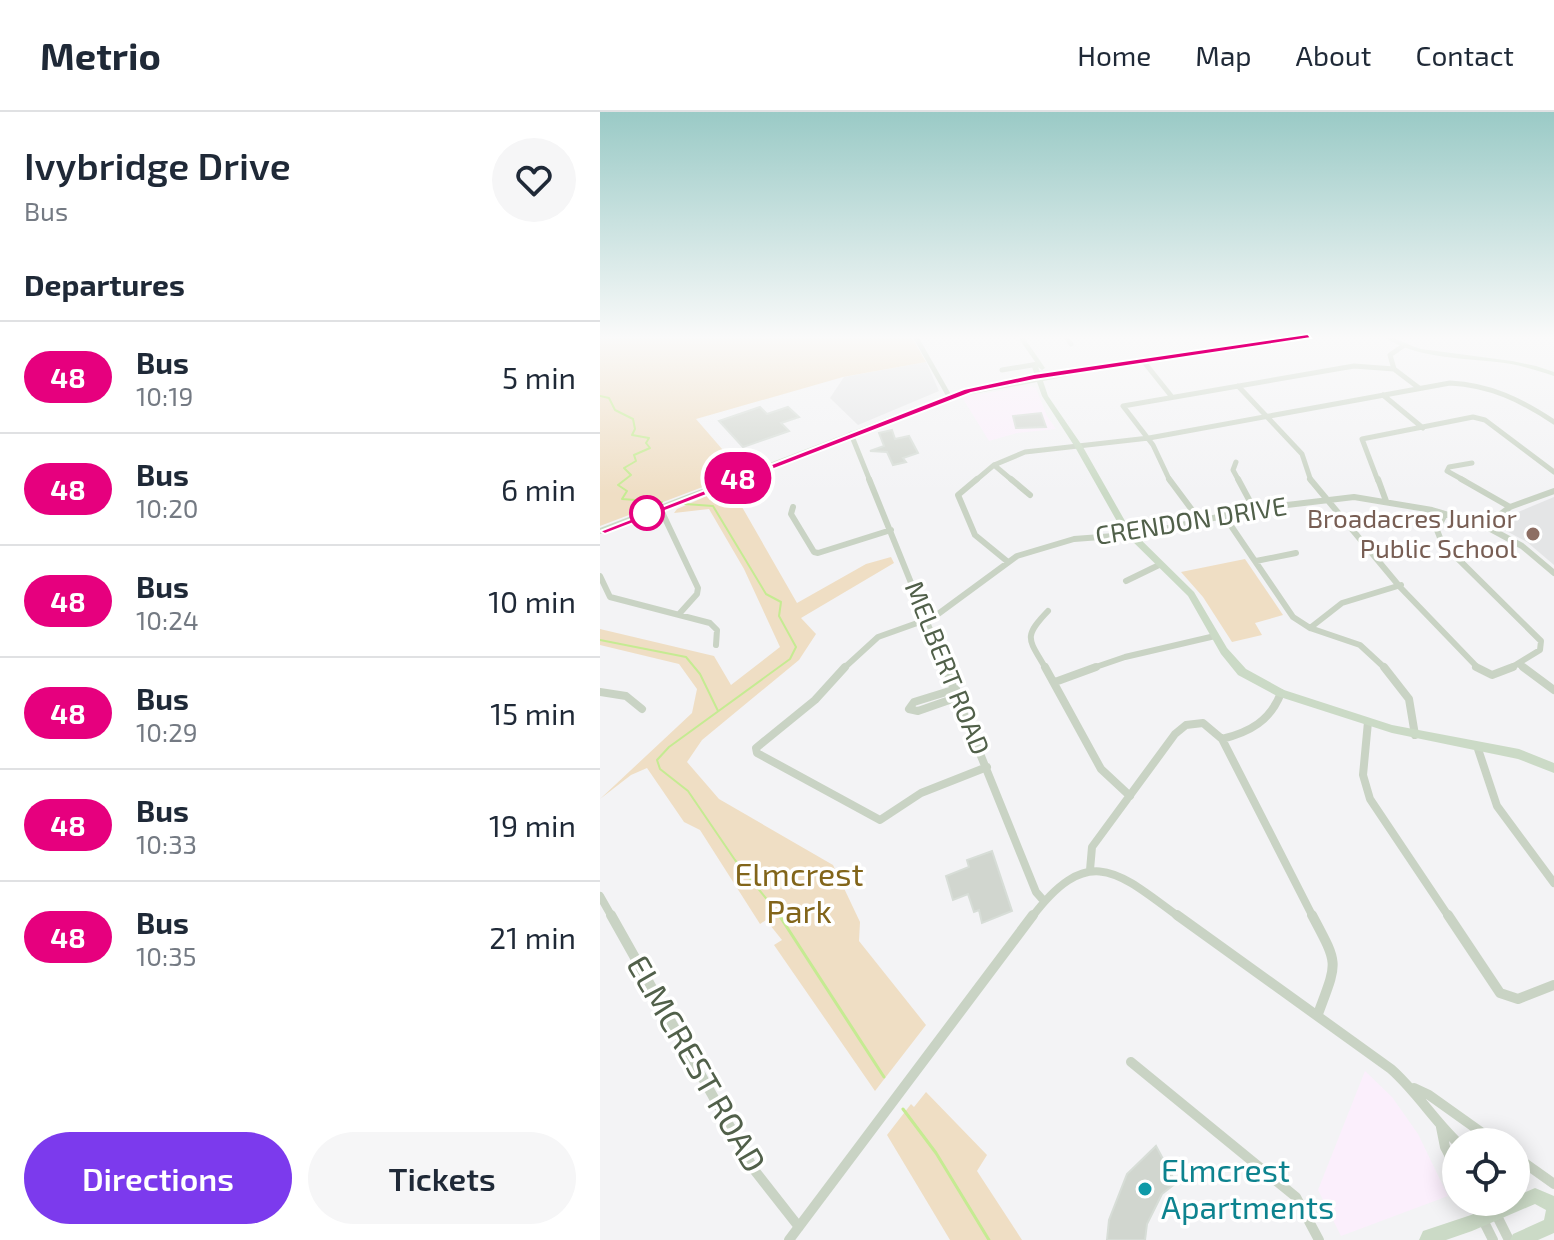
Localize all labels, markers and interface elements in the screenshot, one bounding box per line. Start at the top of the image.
text: Metrio [40,32,161,78]
text: Home [1077,38,1151,72]
text: Map [1195,38,1252,72]
text: About [1296,38,1371,72]
text: Contact [1415,38,1514,72]
button: heart [492,138,576,222]
text: Ivybridge Drive [24,142,291,188]
text: Bus [24,195,68,226]
text: Departures [24,266,185,302]
text: Bus [136,344,189,380]
text: 5 min [502,359,576,395]
text: 48 [50,360,86,394]
text: 10:19 [136,380,193,411]
line badge: 48 [702,452,774,504]
text: Bus [136,456,189,492]
text: 48 [720,461,756,495]
text: 6 min [501,471,576,507]
text: 48 [50,472,86,506]
street label: CRENDON DRIVE [1093,489,1289,550]
text: 10:20 [136,492,198,523]
unlabelled marker [630,496,664,530]
place label: Broadacres Junior Public School [1307,502,1517,563]
marker: Broadacres Junior Public School [1524,525,1542,543]
text: Bus [136,568,189,604]
street label: MELBERT ROAD [900,576,997,759]
text: 10 min [488,583,576,619]
text: 48 [50,584,86,618]
text: 10:24 [136,604,199,635]
text: Bus [136,680,189,716]
text: 15 min [490,695,576,731]
text: 48 [50,696,86,730]
text: 10:29 [136,716,198,747]
text: Bus [136,792,189,828]
text: 19 min [489,807,576,843]
text: 48 [50,808,86,842]
text: 10:33 [136,828,197,859]
park label: Elmcrest Park [734,854,864,929]
text: Bus [136,904,189,940]
text: 21 min [489,919,576,955]
text: 48 [50,920,86,954]
text: 10:35 [136,940,197,971]
street label: ELMCREST ROAD [620,948,775,1178]
map controls [1442,1128,1530,1216]
button: locate [1442,1128,1530,1216]
button: Directions [24,1132,292,1224]
button: Tickets [308,1132,576,1224]
place label: Elmcrest Apartments [1161,1150,1334,1225]
marker: Elmcrest Apartments [1136,1180,1154,1198]

